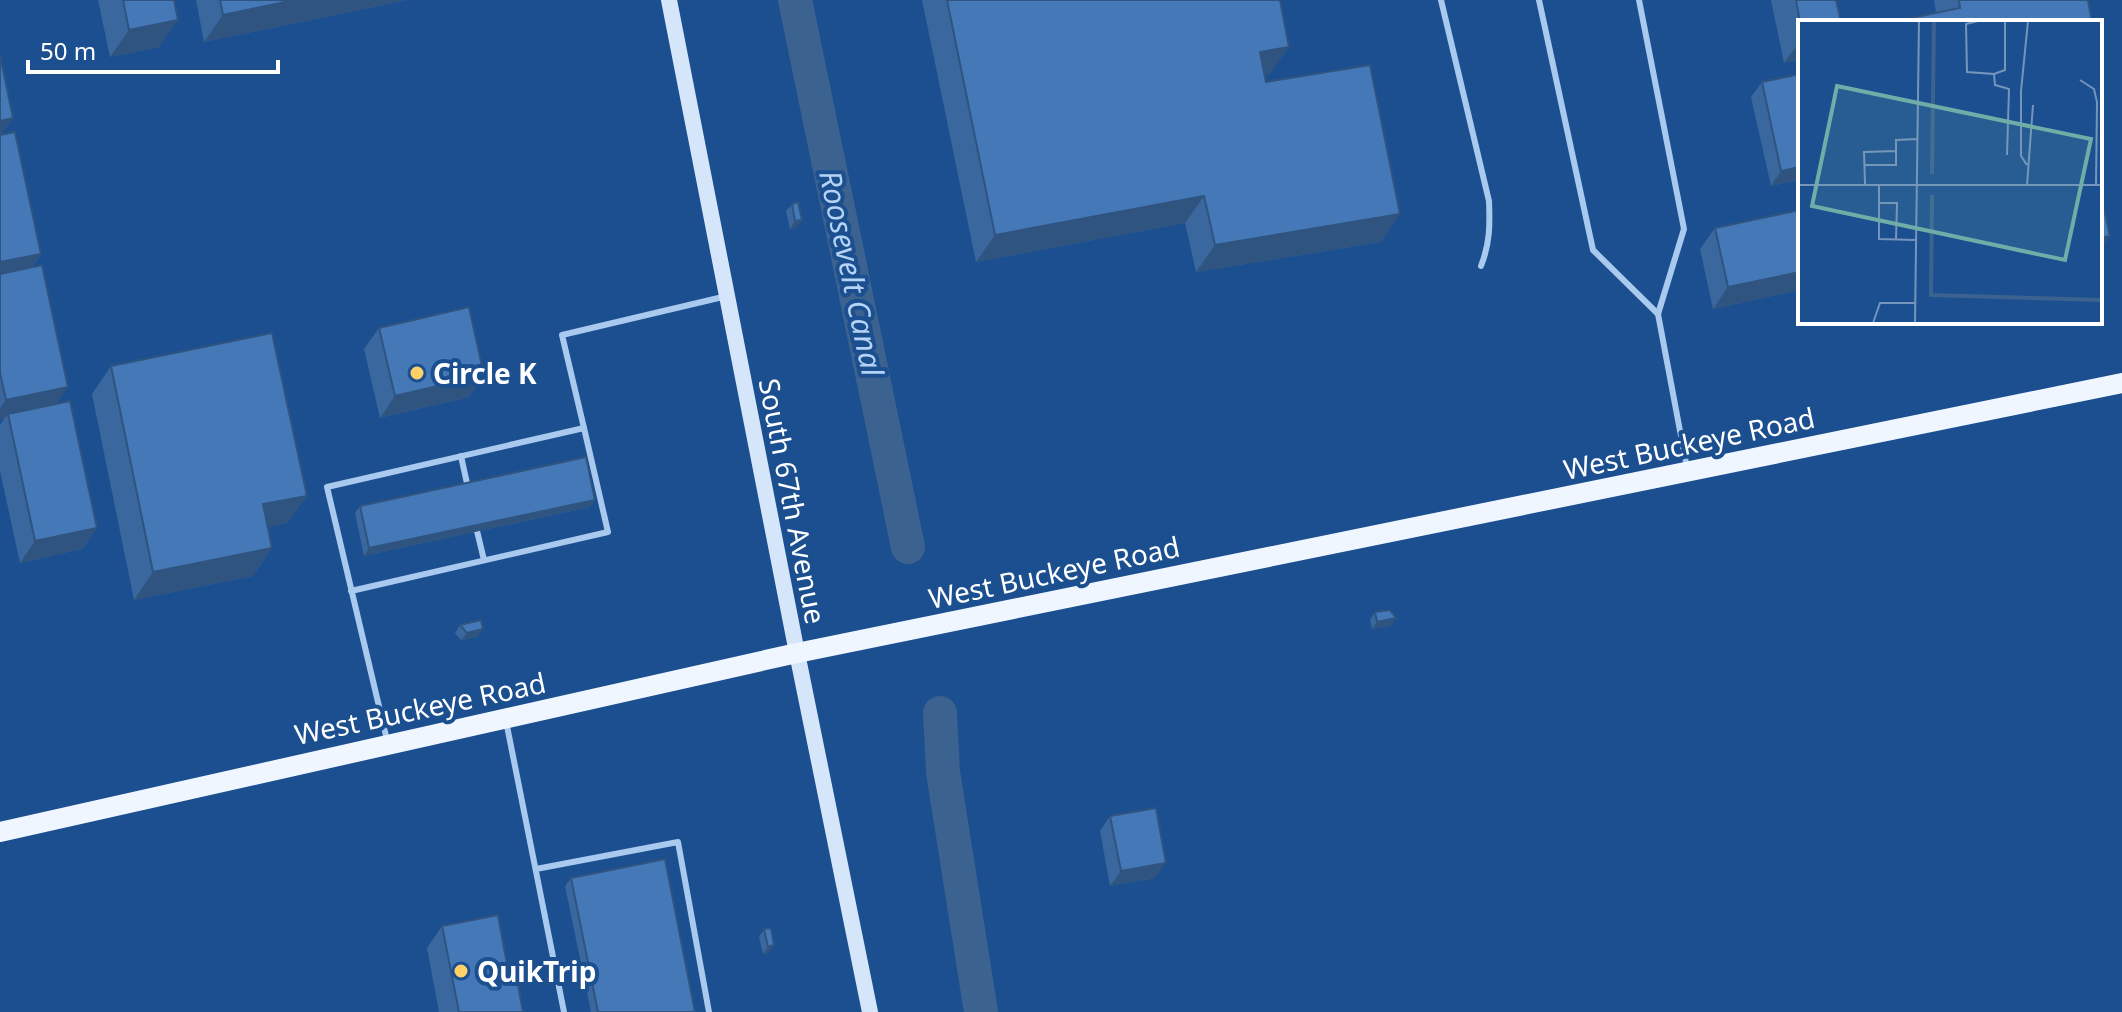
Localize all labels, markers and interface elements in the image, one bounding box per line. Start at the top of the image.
inset map [1798,20,2102,324]
scale bar [28,24,278,74]
text: 50 m [40,34,96,67]
water label: Roosevelt Canal [810,166,894,381]
place label: Circle K [433,354,537,392]
marker: Circle K [408,364,426,382]
street label: South 67th Avenue [751,375,835,627]
street label: West Buckeye Road [1560,398,1818,488]
street label: West Buckeye Road [925,527,1183,617]
street label: West Buckeye Road [291,663,549,753]
place label: QuikTrip [477,952,596,990]
marker: QuikTrip [452,962,470,980]

